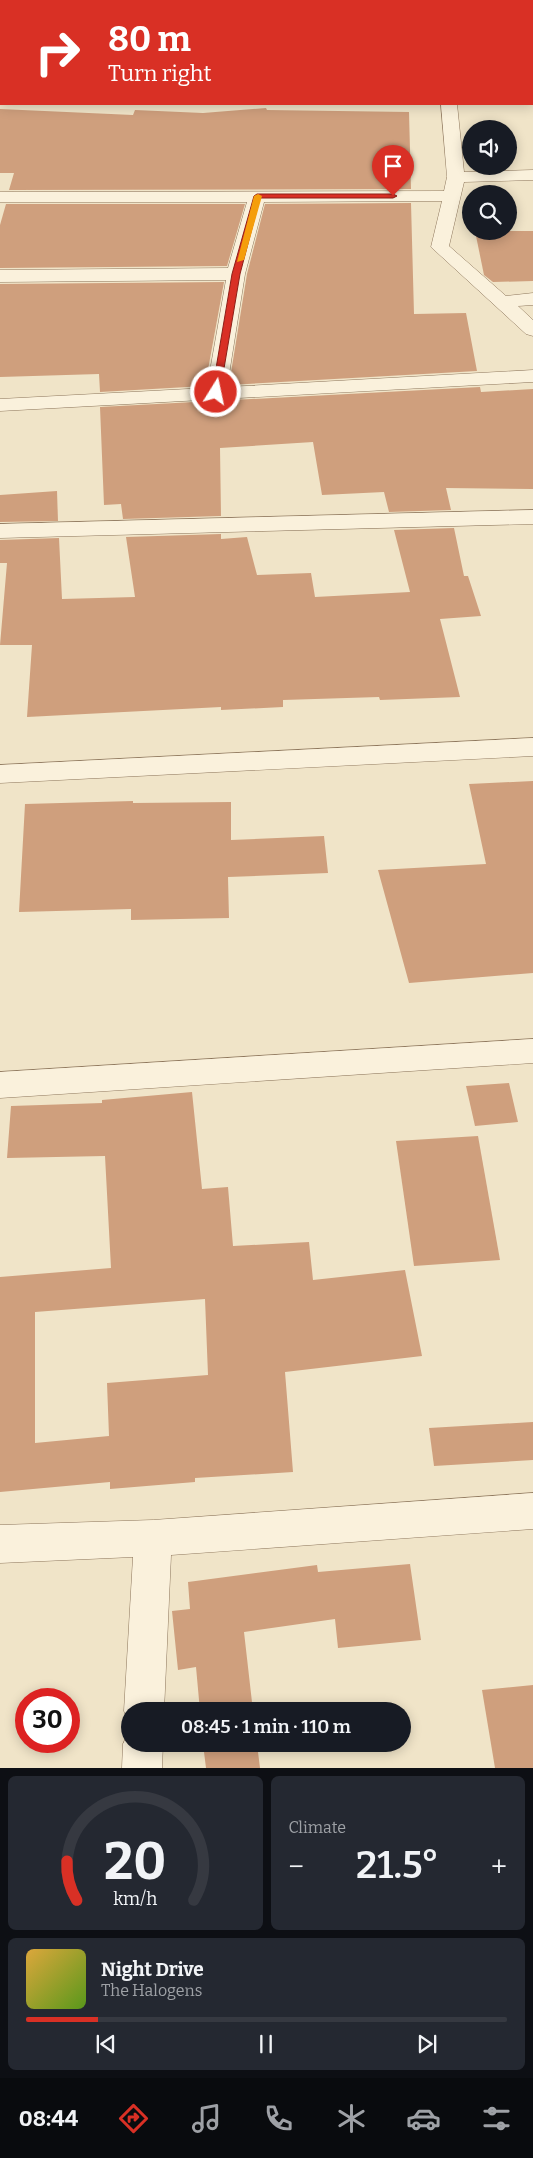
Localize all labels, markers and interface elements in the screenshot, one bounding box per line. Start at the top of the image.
text: 80 m [108,18,191,60]
icon: right [25,20,90,85]
text: Turn right [108,60,211,87]
map controls [462,120,517,240]
button: sound [462,120,517,175]
pin [372,145,414,196]
icon: arrive [379,152,407,180]
button: search [462,185,517,240]
position arrow [189,365,241,417]
speed limit sign: 30 [15,1688,80,1753]
text: 08:45 · 1 min · 110 m [181,1715,351,1738]
text: Climate [289,1818,346,1837]
text: 20 [104,1830,166,1893]
text: 21.5° [356,1842,439,1888]
text: − [289,1850,304,1883]
text: + [491,1850,507,1883]
text: km/h [113,1888,157,1910]
text: Night Drive [101,1958,204,1981]
text: The Halogens [101,1981,202,2000]
icon: previous [92,2030,120,2058]
icon: pause [252,2030,280,2058]
icon: next [413,2030,441,2058]
icon: directions [116,2101,151,2136]
icon: music [189,2101,224,2136]
icon: phone [261,2101,296,2136]
icon: climate [334,2101,369,2136]
icon: car [406,2101,441,2136]
icon: filters [479,2101,514,2136]
text: 08:44 [19,2105,78,2132]

